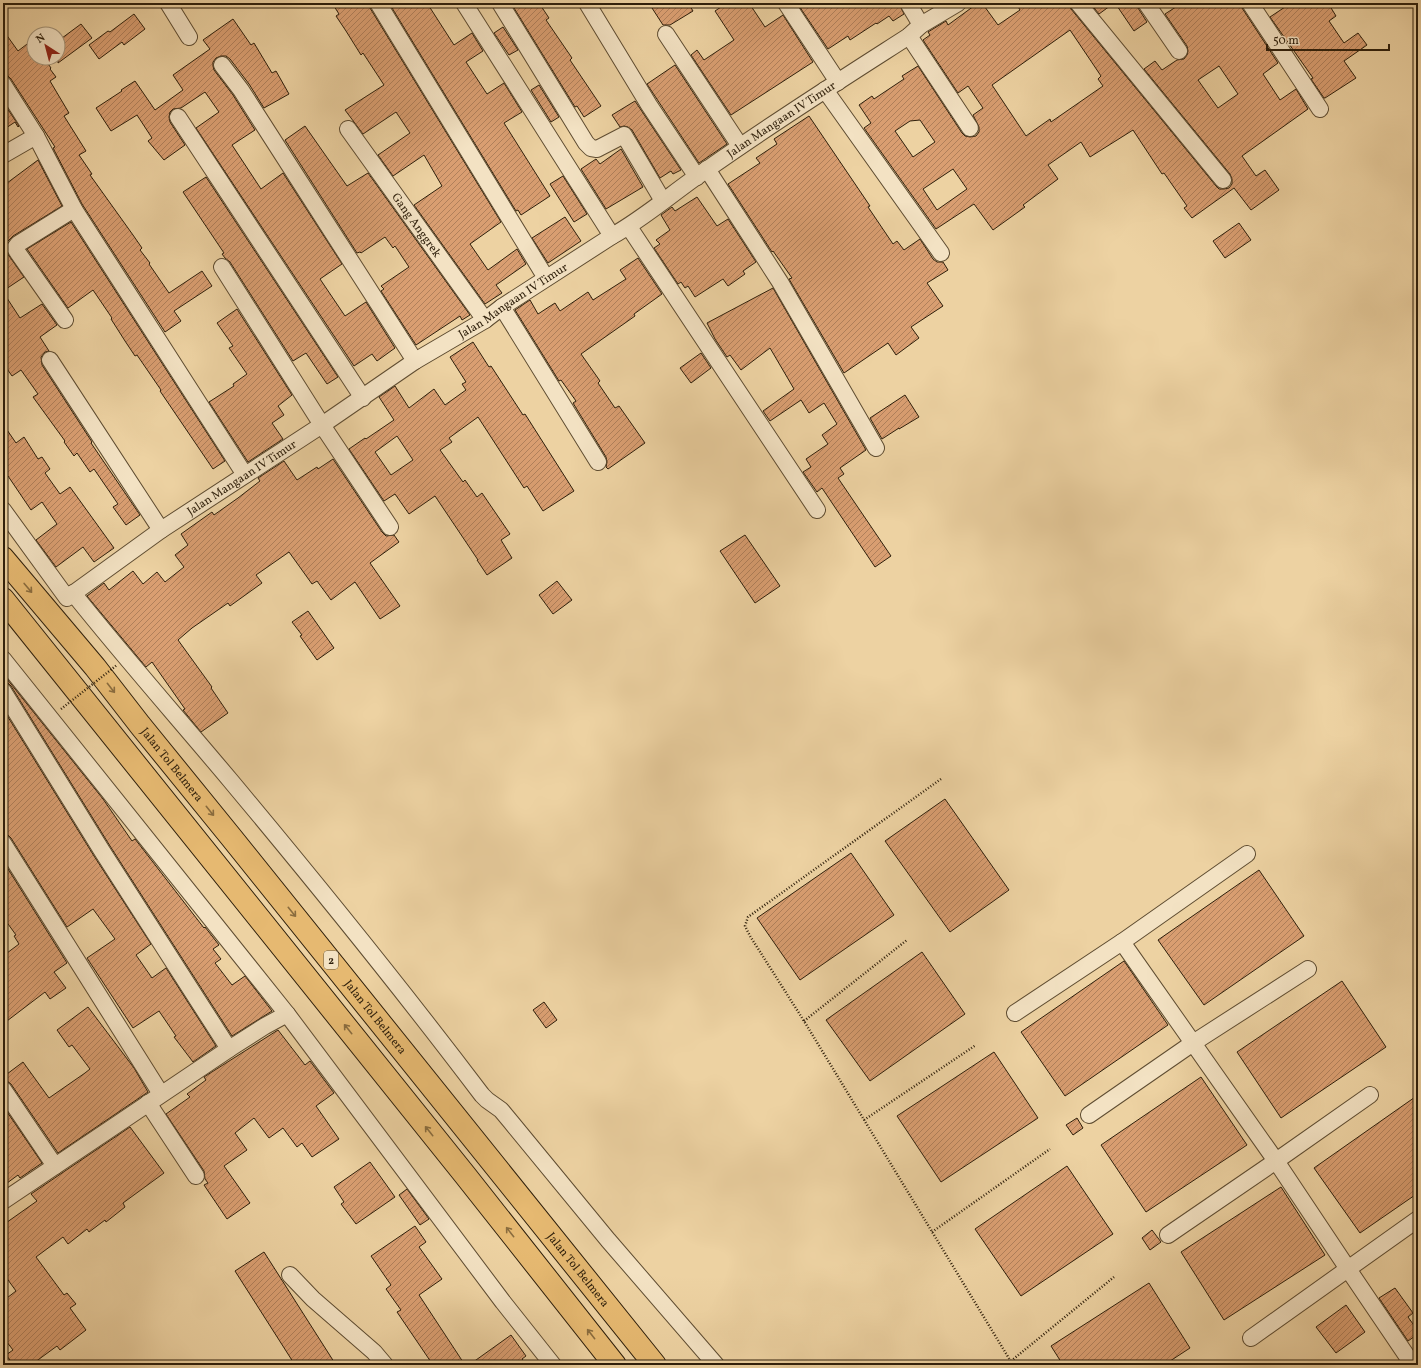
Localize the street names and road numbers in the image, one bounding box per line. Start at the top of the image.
street label: Jalan Mangaan IV Timur [724,78,839,162]
street label: Gang Anggrek [387,190,445,261]
street label: Jalan Mangaan IV Timur [456,260,571,343]
street label: Jalan Mangaan IV Timur [184,437,300,520]
street label: Jalan Tol Belmera [136,725,206,806]
road number: 2 [324,951,338,969]
street label: Jalan Tol Belmera [340,977,409,1058]
street label: Jalan Tol Belmera [543,1229,612,1311]

